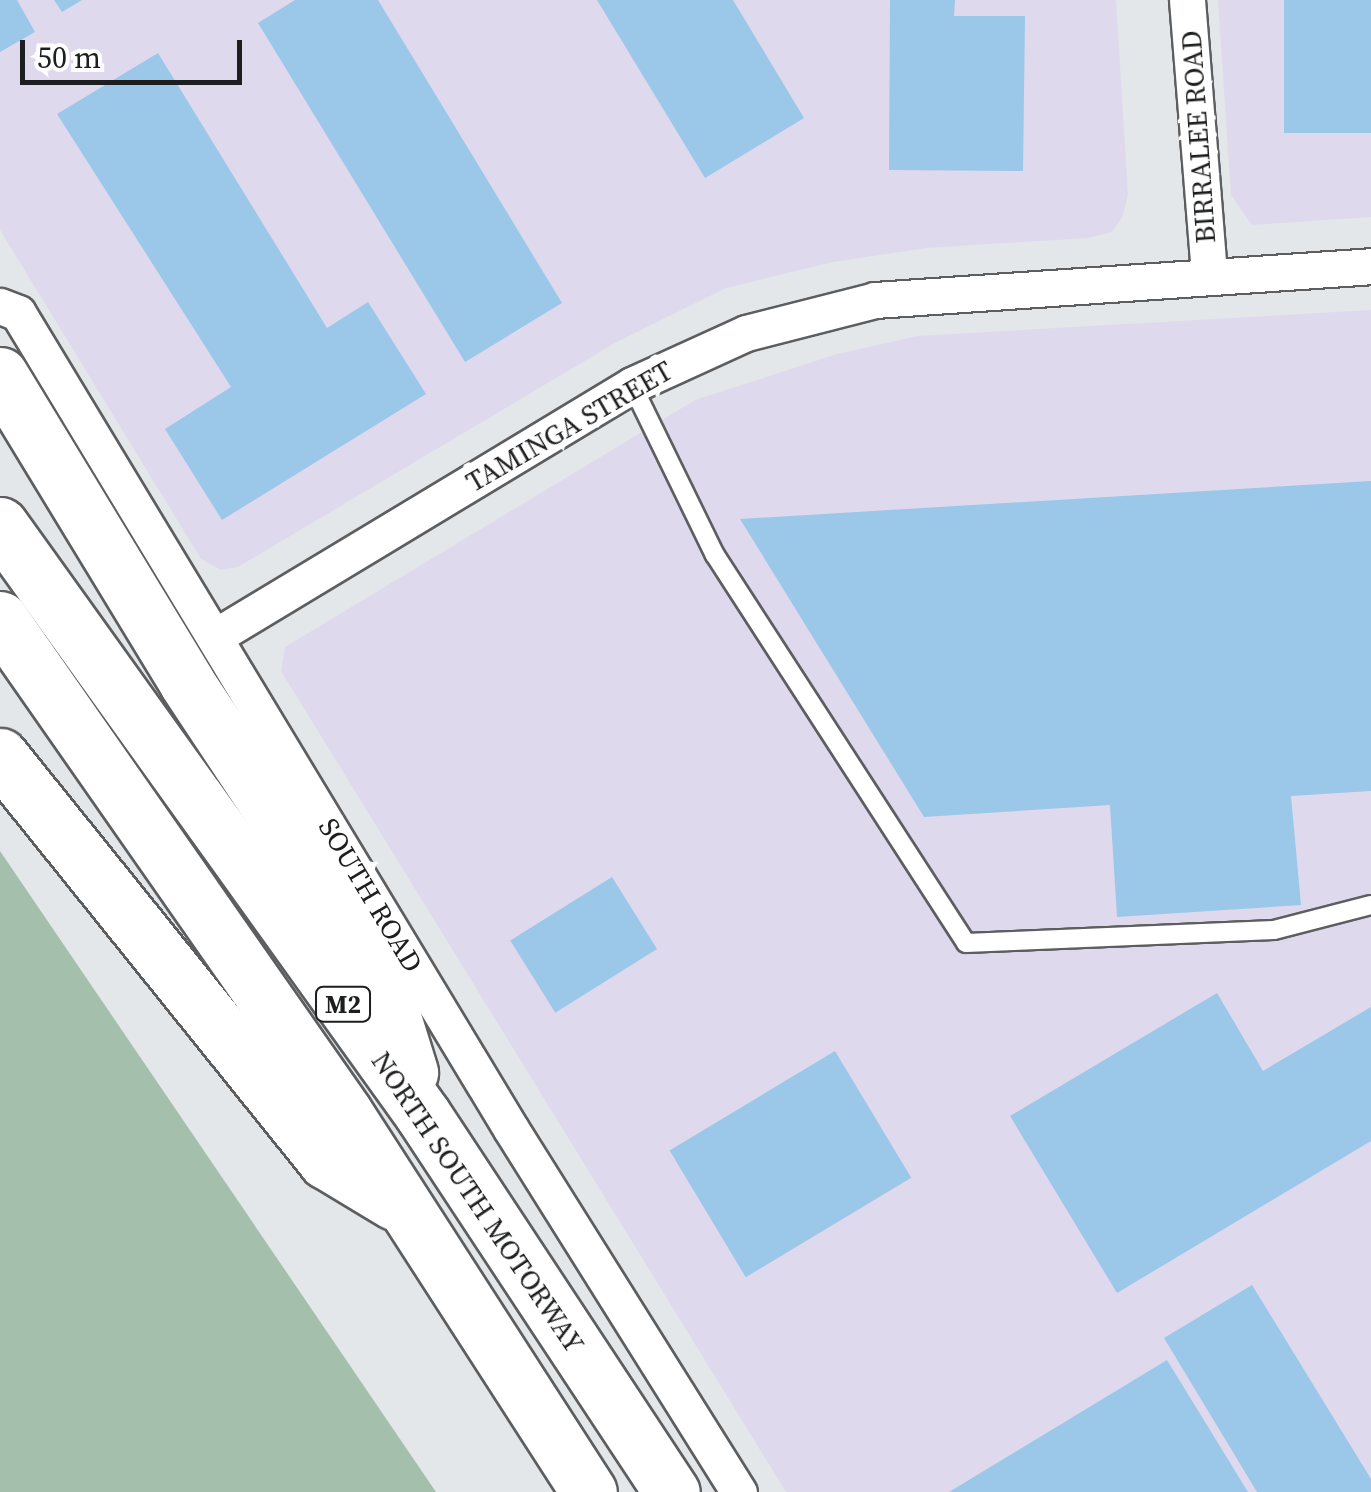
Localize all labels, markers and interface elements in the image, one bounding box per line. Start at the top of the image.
scale bar [25,20,248,82]
street label: BIRRALEE ROAD [1174,29,1222,245]
text: 50 m [37,37,101,78]
street label: TAMINGA STREET [460,353,678,499]
street label: SOUTH ROAD [312,812,430,978]
road number: M2 [313,984,373,1024]
street label: NORTH SOUTH MOTORWAY [365,1045,591,1359]

